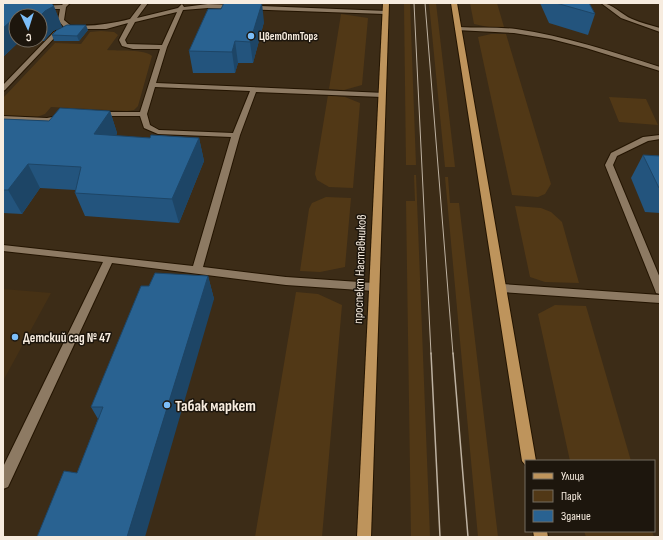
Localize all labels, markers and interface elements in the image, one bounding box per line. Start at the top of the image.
north arrow [8,8,48,48]
place label: ЦветОптТорг [259,30,318,43]
text: С [25,31,32,44]
marker: ЦветОптТорг [246,31,256,41]
street label: проспект Наставников [350,214,370,324]
place label: Детский сад № 47 [23,330,111,346]
marker: Детский сад № 47 [10,332,20,342]
place label: Табак маркет [175,397,256,416]
marker: Табак маркет [162,400,172,410]
legend [525,460,655,532]
text: Улица [561,469,585,484]
text: Парк [561,489,582,504]
text: Здание [561,509,591,524]

